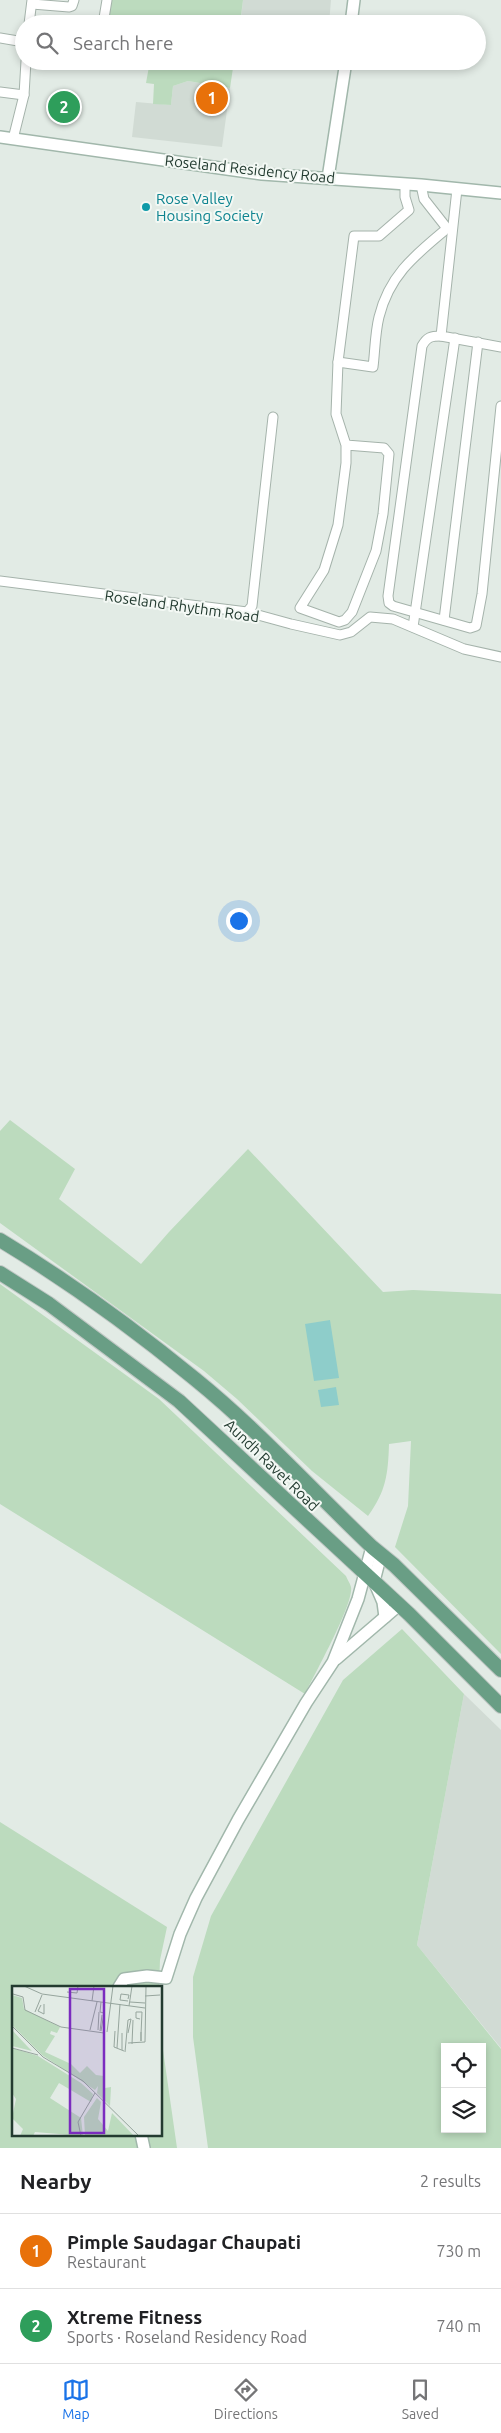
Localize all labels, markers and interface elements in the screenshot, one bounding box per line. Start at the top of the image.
search box [15,15,486,70]
icon: search [33,29,61,57]
text: Search here [73,32,173,54]
pin: 1 [196,79,228,117]
pin: 2 [48,88,80,126]
street label: Roseland Residency Road [164,152,336,186]
place label: Rose Valley Housing Society [156,190,263,224]
marker: Rose Valley Housing Society [140,201,152,213]
street label: Roseland Rhythm Road [104,587,260,625]
your location [226,908,252,934]
street label: Aundh Ravet Road [221,1416,323,1514]
inset map [12,1986,162,2136]
map controls [441,2043,486,2133]
button: locate [441,2043,486,2088]
button: layers [441,2088,486,2133]
text: Nearby [20,2169,91,2193]
text: 2 results [420,2172,481,2190]
text: Pimple Saudagar Chaupati [67,2231,301,2253]
text: 1 [31,2242,41,2260]
text: 730 m [436,2242,481,2260]
text: Restaurant [67,2253,146,2271]
text: Xtreme Fitness [67,2306,202,2328]
text: 2 [31,2317,41,2335]
text: 740 m [436,2317,481,2335]
text: Sports · Roseland Residency Road [67,2328,307,2346]
tab: Map [62,2376,90,2422]
tab: Directions [214,2376,278,2422]
tab: Saved [402,2376,439,2422]

